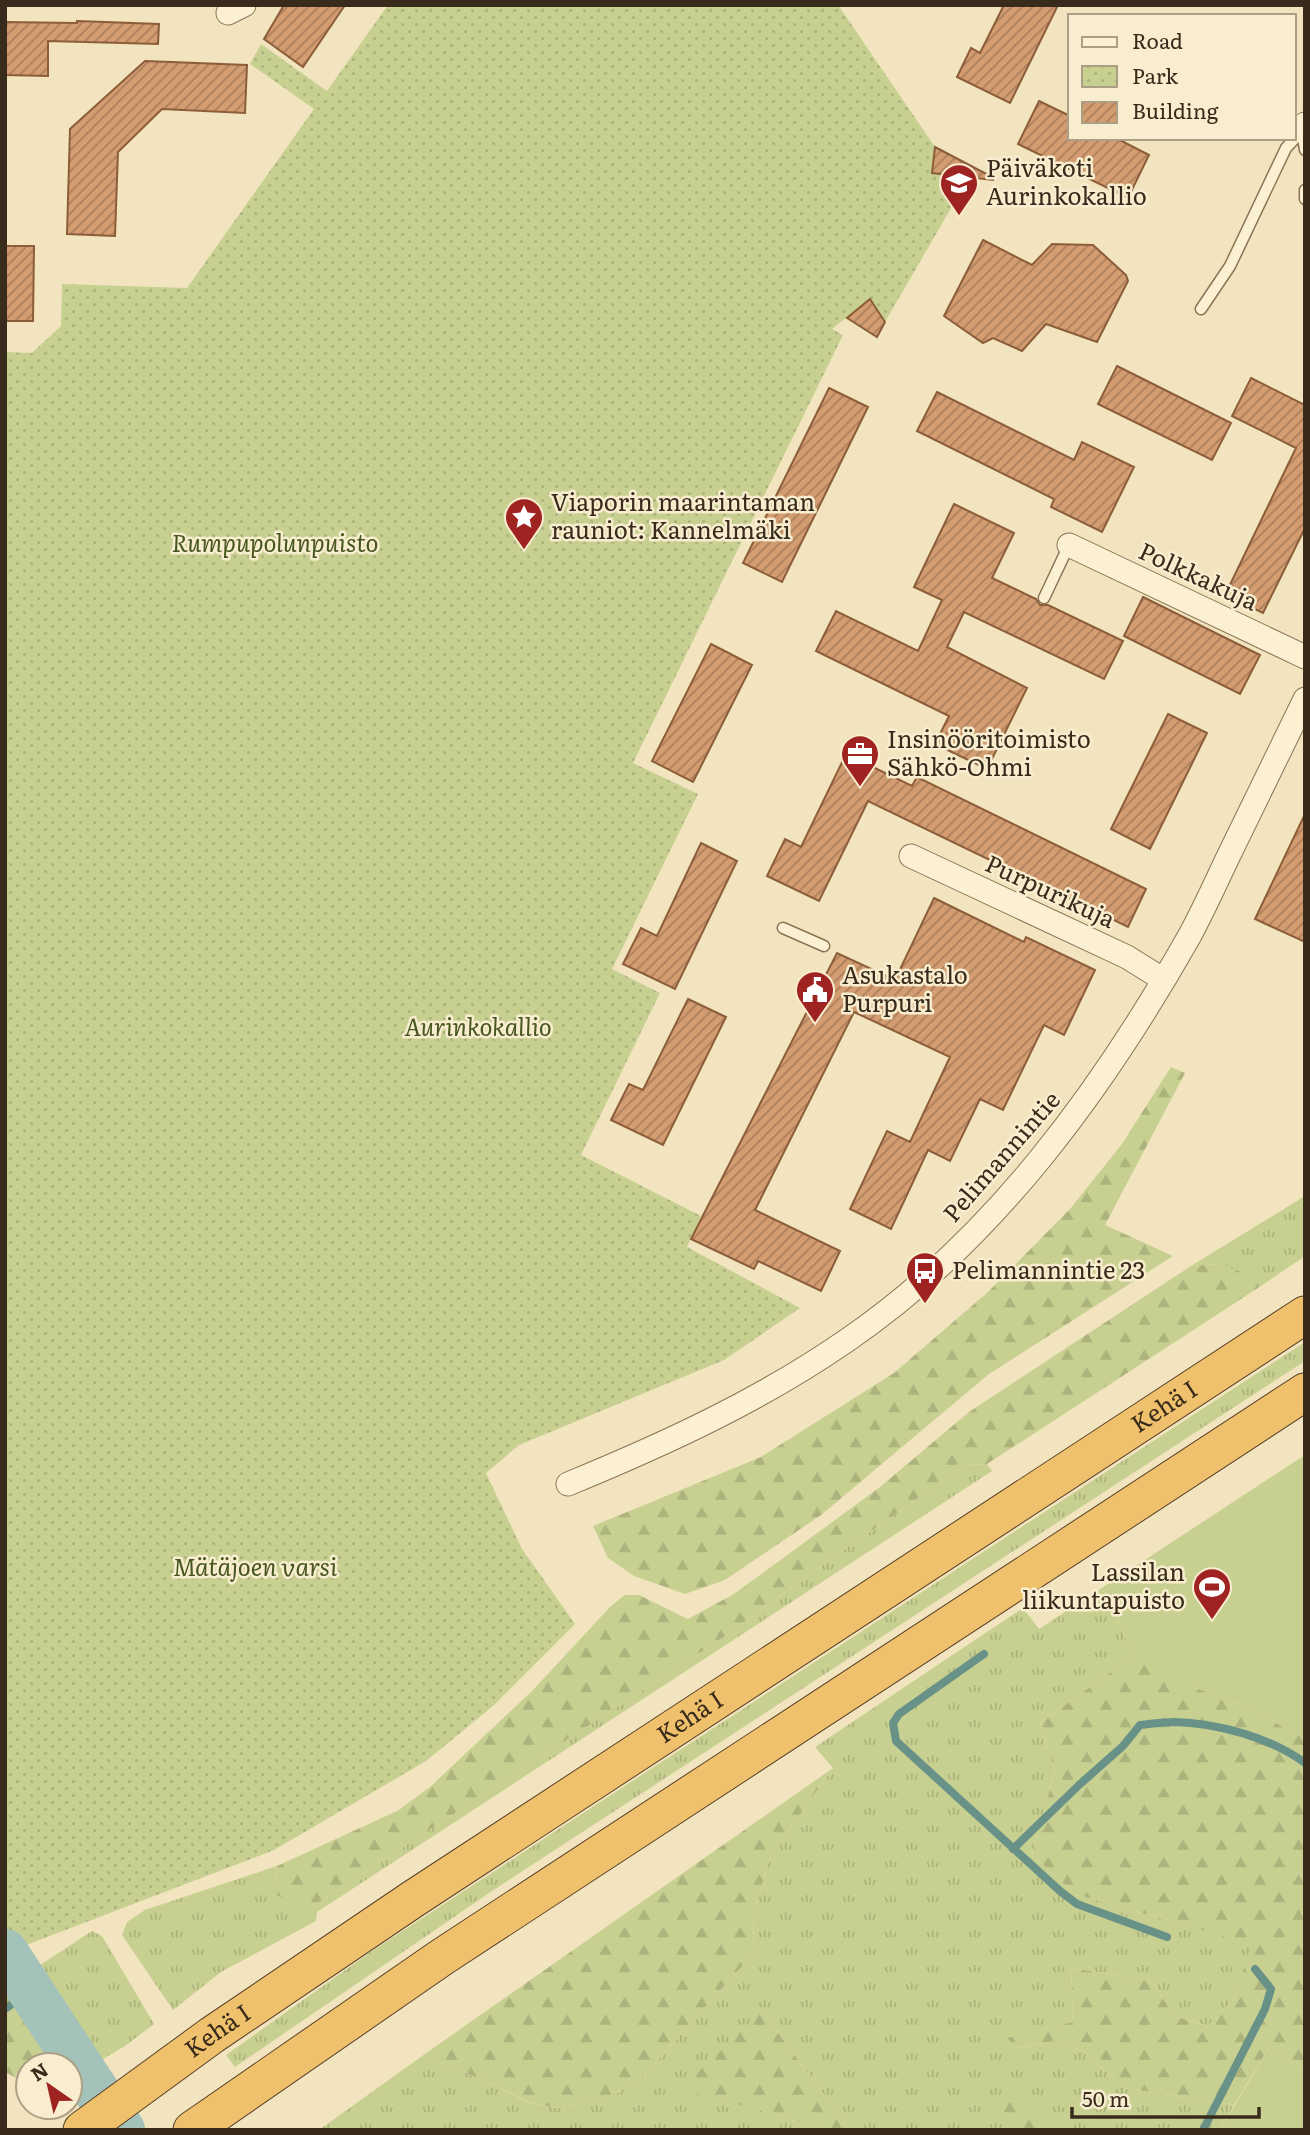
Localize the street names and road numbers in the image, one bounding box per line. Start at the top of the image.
street label: Polkkakuja [1134,532,1264,618]
street label: Purpurikuja [980,844,1122,935]
street label: Pelimannintie [933,1082,1067,1229]
street label: Kehä I [1123,1370,1203,1440]
street label: Kehä I [649,1681,729,1750]
street label: Kehä I [176,1994,257,2065]

